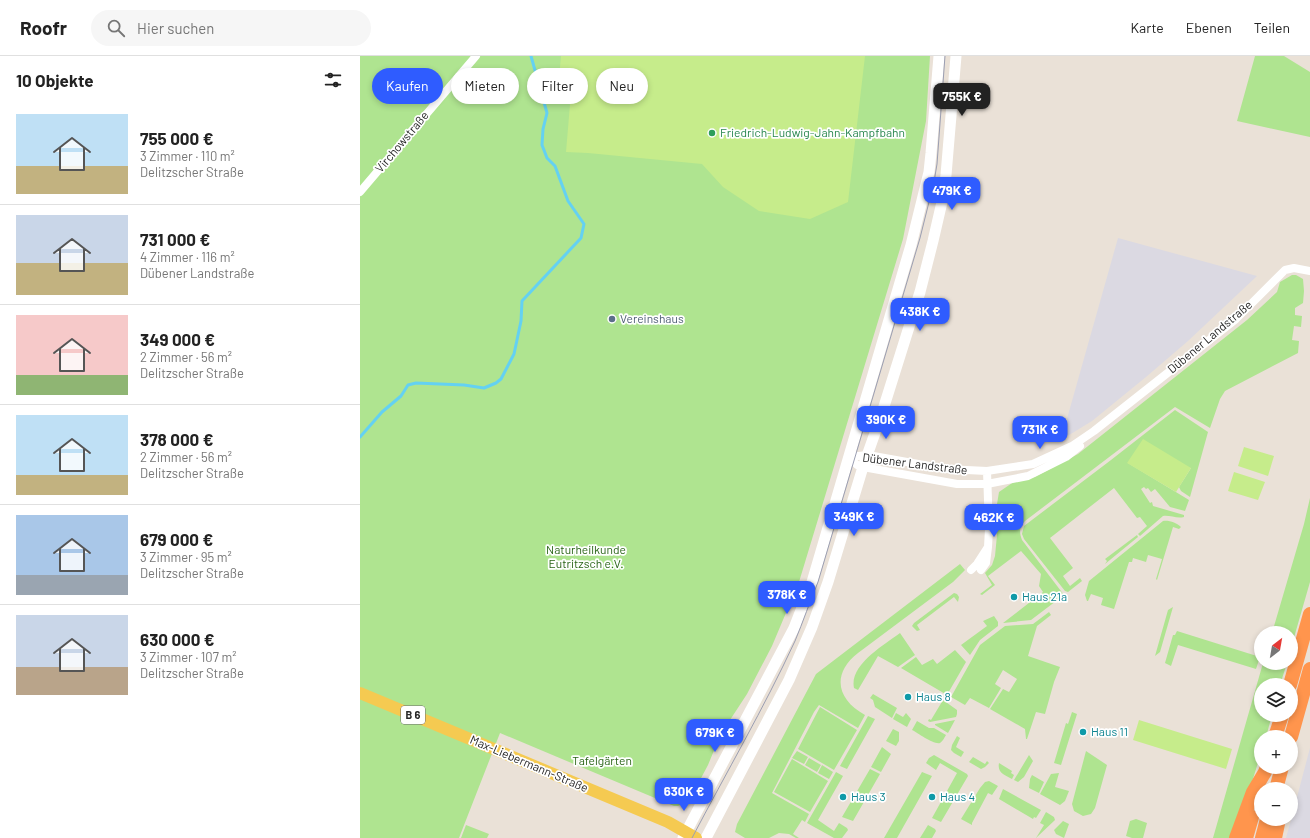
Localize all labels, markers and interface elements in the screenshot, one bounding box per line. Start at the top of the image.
search box [91,10,371,46]
text: Roofr [20,16,67,39]
icon: search [105,17,127,39]
text: Hier suchen [137,19,214,37]
text: Karte [1130,19,1164,36]
text: Ebenen [1186,19,1232,36]
text: Teilen [1254,19,1290,36]
chip: Kaufen [372,68,443,104]
chip: Mieten [451,68,519,104]
chip: Filter [527,68,588,104]
chip: Neu [596,68,648,104]
icon: filters [322,69,344,91]
text: 10 Objekte [16,70,94,90]
pin: 755K € [929,83,995,117]
text: 755K € [942,88,982,104]
street label: Virchowstraße [372,108,431,175]
place label: Friedrich-Ludwig-Jahn-Kampfbahn [720,125,905,139]
text: 755 000 € [140,128,213,148]
marker: Friedrich-Ludwig-Jahn-Kampfbahn [707,128,717,138]
icon: home [48,130,96,178]
text: 3 Zimmer · 110 m² [140,148,235,164]
text: Delitzscher Straße [140,164,244,180]
pin: 479K € [919,177,985,211]
text: 479K € [932,182,972,198]
text: 731 000 € [140,229,210,249]
icon: home [48,231,96,279]
text: 4 Zimmer · 116 m² [140,249,235,265]
text: Dübener Landstraße [140,265,255,281]
street label: Dübener Landstraße [1164,297,1254,376]
pin: 438K € [887,298,953,332]
text: 438K € [900,303,940,319]
place label: Vereinshaus [620,311,684,325]
marker: Vereinshaus [607,314,617,324]
text: 349 000 € [140,329,215,349]
icon: home [48,331,96,379]
text: 2 Zimmer · 56 m² [140,349,232,365]
text: Delitzscher Straße [140,365,244,381]
pin: 390K € [853,406,919,440]
text: 390K € [866,411,906,427]
pin: 731K € [1007,416,1073,450]
text: 731K € [1021,421,1059,437]
text: 378 000 € [140,429,213,449]
icon: home [48,431,96,479]
text: 2 Zimmer · 56 m² [140,449,232,465]
street label: Dübener Landstraße [862,450,968,476]
text: Delitzscher Straße [140,465,244,481]
pin: 349K € [821,503,887,537]
pin: 462K € [961,504,1027,538]
text: 349K € [834,508,874,524]
text: 462K € [973,509,1015,525]
text: 679 000 € [140,529,213,549]
icon: home [48,531,96,579]
park label: Naturheilkunde Eutritzsch e.V. [546,542,626,570]
text: 3 Zimmer · 95 m² [140,549,232,565]
text: Delitzscher Straße [140,565,244,581]
pin: 378K € [754,581,820,615]
text: 378K € [767,586,807,602]
place label: Haus 21a [1022,589,1067,603]
marker: Haus 21a [1009,592,1019,602]
north arrow [1254,626,1298,670]
map controls [1254,626,1298,826]
text: 630 000 € [140,629,215,649]
icon: home [48,631,96,679]
text: 3 Zimmer · 107 m² [140,649,236,665]
text: Delitzscher Straße [140,665,244,681]
button: layers [1254,678,1298,722]
place label: Haus 8 [916,689,951,703]
marker: Haus 8 [903,692,913,702]
road number: B 6 [401,706,425,724]
pin: 679K € [682,719,748,753]
text: 679K € [695,724,735,740]
place label: Haus 11 [1091,724,1128,738]
marker: Haus 11 [1078,727,1088,737]
button: + [1254,730,1298,774]
street label: Max-Liebermann-Straße [468,732,591,794]
park label: Tafelgärten [572,753,632,767]
pin: 630K € [651,778,717,812]
button: − [1254,782,1298,826]
text: 630K € [664,783,704,799]
place label: Haus 3 [851,789,886,803]
place label: Haus 4 [940,789,975,803]
marker: Haus 3 [838,792,848,802]
marker: Haus 4 [927,792,937,802]

